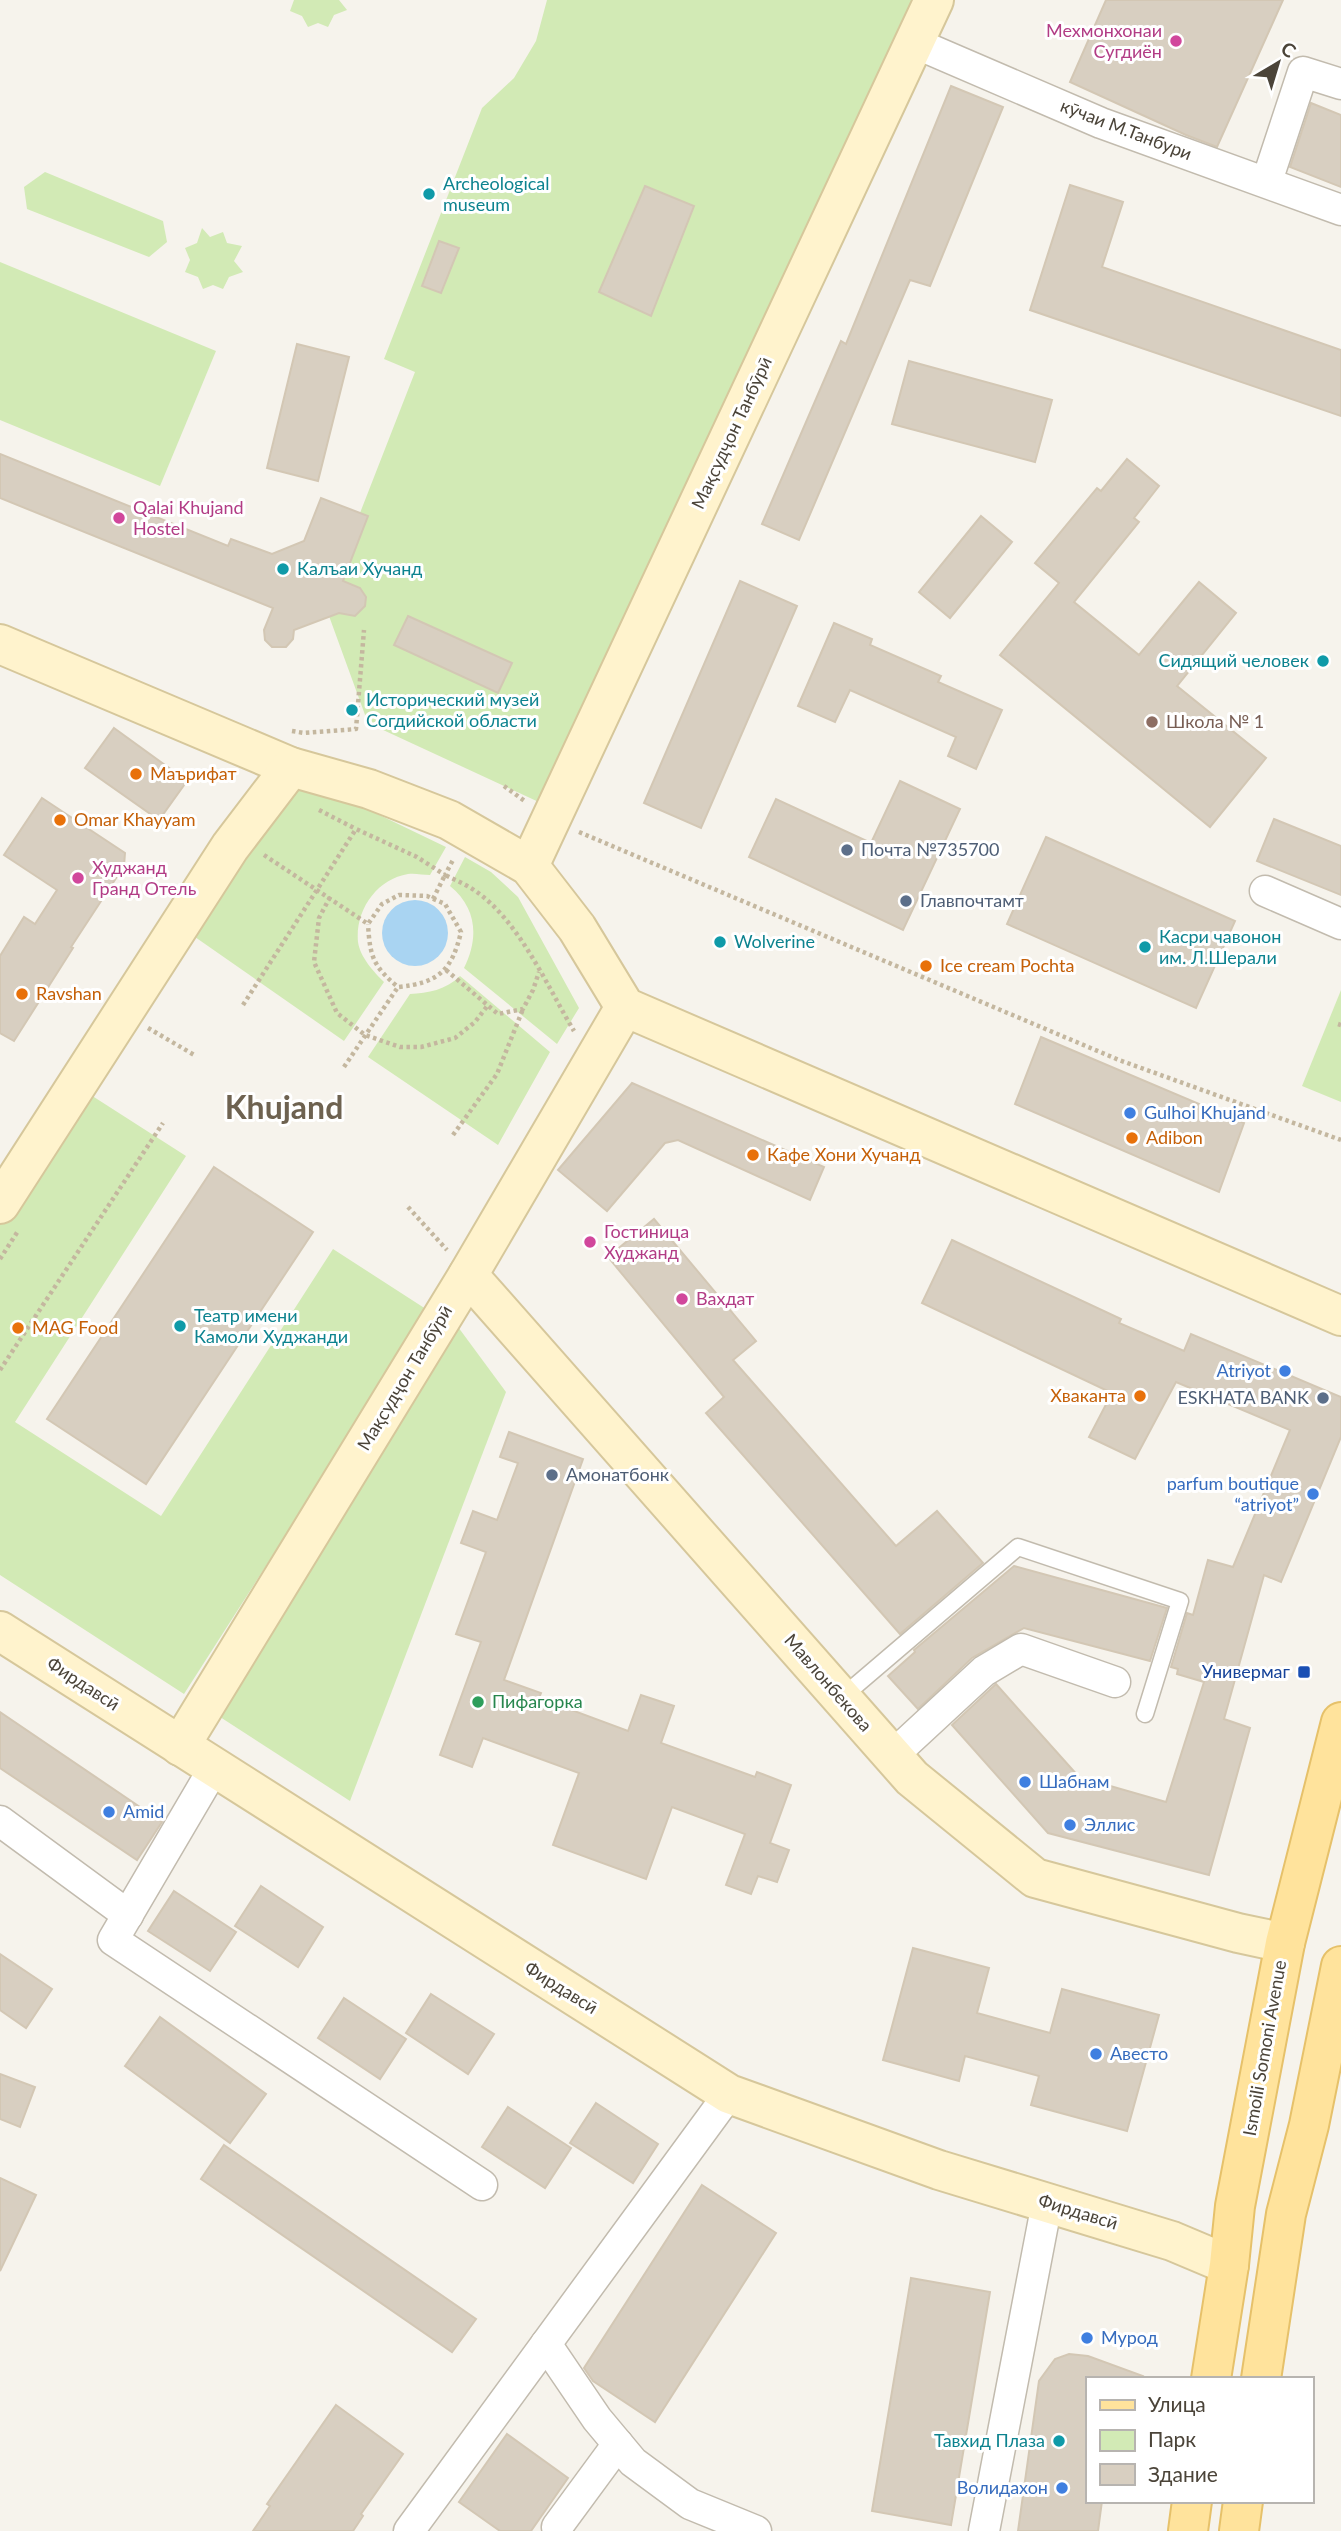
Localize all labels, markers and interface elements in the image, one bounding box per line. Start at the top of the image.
place label: Мехмонхонаи Сугдиён [1046,19,1162,62]
north arrow [1243,28,1313,98]
marker: Мехмонхонаи Сугдиён [1168,33,1184,49]
text: С [1277,36,1301,62]
street label: кӯчаи М.Танбури [1058,94,1195,164]
place label: Archeological museum [443,172,550,215]
marker: Archeological museum [421,186,437,202]
street label: Мақсудҷон Танбӯрӣ [686,353,776,512]
place label: Qalai Khujand Hostel [133,496,244,539]
marker: Qalai Khujand Hostel [111,510,127,526]
place label: Калъаи Хучанд [297,557,422,579]
marker: Калъаи Хучанд [275,561,291,577]
place label: Сидящий человек [1159,649,1310,671]
marker: Сидящий человек [1315,653,1331,669]
place label: Исторический музей Согдийской области [366,688,539,731]
marker: Исторический музей Согдийской области [344,702,360,718]
place label: Школа № 1 [1166,710,1264,732]
marker: Школа № 1 [1144,714,1160,730]
place label: Маърифат [150,762,237,784]
marker: Маърифат [128,766,144,782]
place label: Omar Khayyam [74,808,196,830]
marker: Omar Khayyam [52,812,68,828]
place label: Почта №735700 [861,838,999,860]
marker: Почта №735700 [839,842,855,858]
place label: Худжанд Гранд Отель [92,856,197,899]
marker: Худжанд Гранд Отель [70,870,86,886]
place label: Главпочтамт [920,889,1024,911]
marker: Главпочтамт [898,893,914,909]
place label: Касри чавонон им. Л.Шерали [1159,925,1281,968]
place label: Wolverine [734,930,815,952]
marker: Wolverine [712,934,728,950]
marker: Касри чавонон им. Л.Шерали [1137,939,1153,955]
place label: Ice cream Pochta [940,954,1074,976]
marker: Ice cream Pochta [918,958,934,974]
place label: Ravshan [36,982,102,1004]
marker: Ravshan [14,986,30,1002]
district label: Khujand [225,1087,343,1126]
place label: Gulhoi Khujand [1144,1101,1266,1123]
marker: Gulhoi Khujand [1122,1105,1138,1121]
place label: Adibon [1146,1126,1203,1148]
marker: Adibon [1124,1130,1140,1146]
place label: Кафе Хони Хучанд [767,1143,921,1165]
marker: Кафе Хони Хучанд [745,1147,761,1163]
place label: Гостиница Худжанд [604,1220,689,1263]
marker: Гостиница Худжанд [582,1234,598,1250]
place label: Вахдат [696,1287,754,1309]
marker: Вахдат [674,1291,690,1307]
street label: Мақсудҷон Танбӯрӣ [352,1301,456,1454]
place label: Театр имени Камоли Худжанди [194,1304,348,1347]
place label: MAG Food [32,1316,118,1338]
marker: Театр имени Камоли Худжанди [172,1318,188,1334]
marker: MAG Food [10,1320,26,1336]
place label: Atriyot [1217,1359,1272,1381]
marker: Atriyot [1277,1363,1293,1379]
place label: Хваканта [1050,1384,1126,1406]
place label: ESKHATA BANK [1177,1386,1309,1408]
marker: Хваканта [1132,1388,1148,1404]
marker: ESKHATA BANK [1315,1390,1331,1406]
place label: Амонатбонк [566,1463,670,1485]
marker: Амонатбонк [544,1467,560,1483]
place label: parfum boutique “atriyot” [1167,1472,1299,1515]
marker: parfum boutique “atriyot” [1305,1486,1321,1502]
street label: Мавлонбекова [780,1629,877,1736]
street label: Фирдавсӣ [43,1652,124,1715]
place label: Универмаг [1202,1660,1291,1682]
marker: Универмаг [1296,1664,1312,1680]
place label: Пифагорка [492,1690,583,1712]
marker: Пифагорка [470,1694,486,1710]
place label: Шабнам [1039,1770,1109,1792]
marker: Шабнам [1017,1774,1033,1790]
place label: Amid [123,1800,164,1822]
marker: Amid [101,1804,117,1820]
place label: Эллис [1084,1813,1136,1835]
marker: Эллис [1062,1817,1078,1833]
street label: Фирдавсӣ [521,1956,602,2018]
street label: Ismoili Somoni Avenue [1238,1958,1290,2137]
place label: Авесто [1110,2042,1168,2064]
marker: Авесто [1088,2046,1104,2062]
street label: Фирдавсӣ [1036,2189,1121,2234]
place label: Мурод [1101,2326,1158,2348]
marker: Мурод [1079,2330,1095,2346]
legend [1086,2377,1313,2503]
text: Улица [1148,2391,1206,2416]
text: Парк [1148,2426,1196,2451]
place label: Тавхид Плаза [934,2429,1045,2451]
marker: Тавхид Плаза [1051,2433,1067,2449]
text: Здание [1148,2461,1218,2486]
place label: Волидахон [957,2476,1048,2498]
marker: Волидахон [1054,2480,1070,2496]

